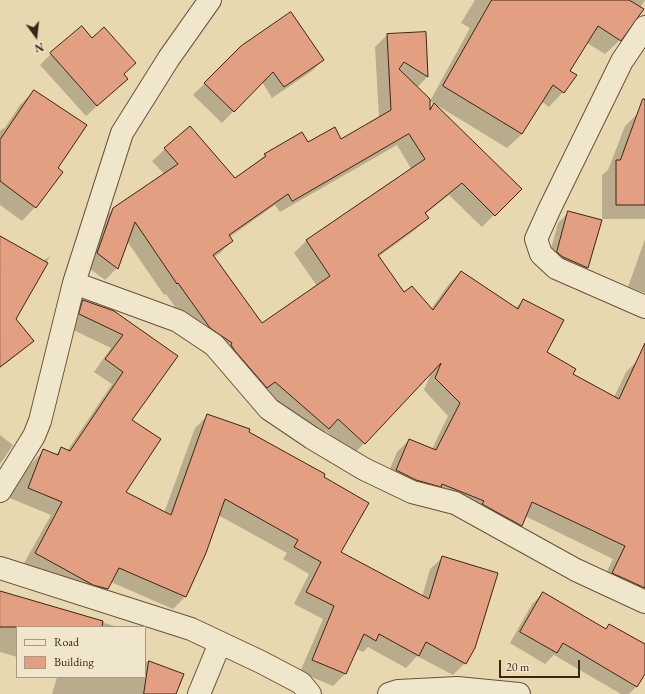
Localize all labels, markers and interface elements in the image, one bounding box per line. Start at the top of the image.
north arrow [16,16,56,56]
text: N [33,40,45,56]
legend [16,626,146,678]
text: Road [54,634,79,650]
scale bar [501,652,582,678]
text: Building [54,654,94,670]
text: 20 m [506,659,529,675]

